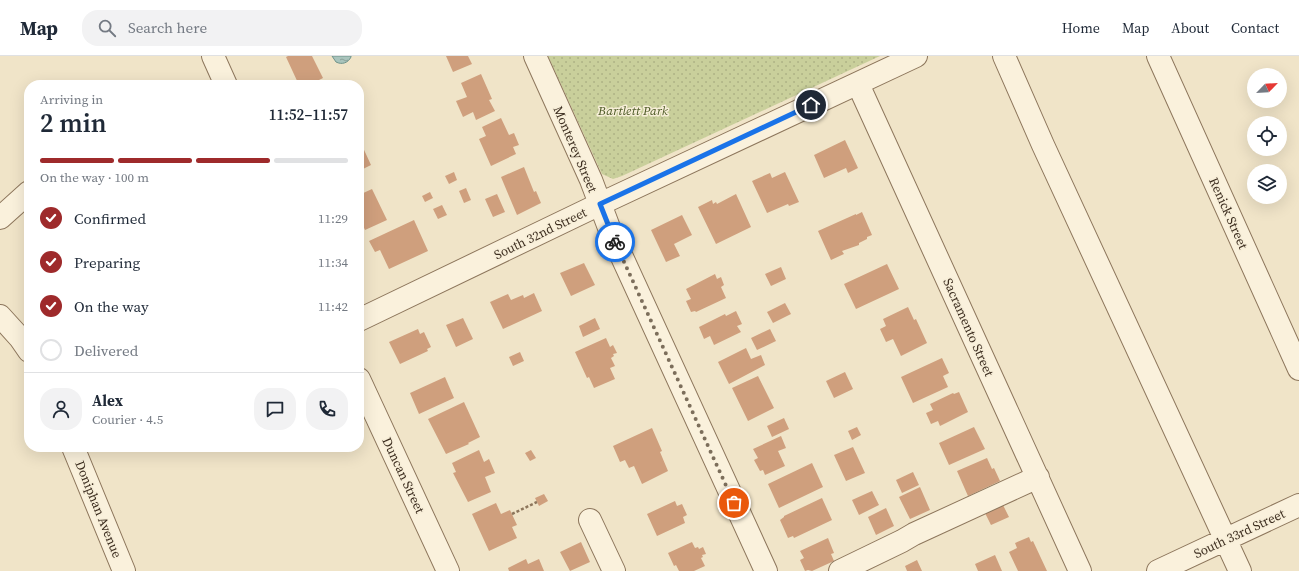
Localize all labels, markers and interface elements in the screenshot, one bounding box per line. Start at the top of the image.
search box [82,10,362,46]
text: Map [20,15,58,41]
icon: search [96,17,118,39]
text: Search here [128,17,207,38]
text: Home [1062,18,1100,38]
text: Map [1122,18,1149,38]
text: About [1171,18,1209,38]
text: Contact [1231,18,1279,38]
north arrow [1247,68,1287,108]
map controls [1247,68,1287,204]
pin [794,88,828,122]
text: Arriving in [40,91,103,108]
icon: home [800,94,822,116]
park label: Bartlett Park [597,102,669,119]
street label: Monterey Street [550,103,602,196]
text: 11:52–11:57 [269,104,348,125]
text: 2 min [40,105,107,141]
button: locate [1247,116,1287,156]
button: layers [1247,164,1287,204]
text: On the way · 100 m [40,169,149,186]
street label: Renick Street [1205,175,1252,252]
street label: South 32nd Street [491,203,590,263]
icon: check [40,207,62,229]
text: Confirmed [74,208,146,229]
text: 11:29 [318,210,348,227]
courier [595,222,635,262]
icon: bike [604,231,626,253]
icon: check [40,251,62,273]
text: Preparing [74,252,140,273]
text: 11:34 [318,254,348,271]
street label: Sacramento Street [939,275,998,380]
icon: check [40,295,62,317]
text: On the way [74,296,149,317]
text: 11:42 [318,298,348,315]
text: Delivered [74,340,138,361]
button: person [40,388,82,430]
button: chat [254,388,296,430]
button: phone [306,388,348,430]
text: Alex [92,390,123,411]
text: Courier · 4.5 [92,411,163,428]
street label: Duncan Street [378,434,429,517]
street label: Doniphan Avenue [71,458,126,561]
pin [717,486,751,520]
icon: bag [723,492,745,514]
street label: South 33rd Street [1191,505,1288,562]

